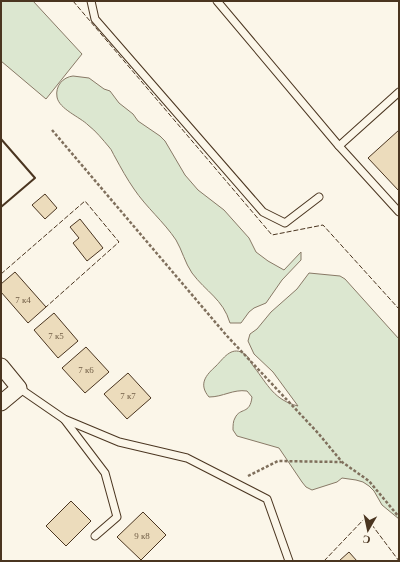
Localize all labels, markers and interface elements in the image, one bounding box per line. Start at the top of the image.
house number: 7 к4 [15,295,31,305]
house number: 7 к5 [48,331,64,341]
house number: 7 к6 [78,365,94,375]
house number: 7 к7 [120,391,136,401]
north arrow [348,510,388,550]
house number: 9 к8 [134,531,150,541]
text: С [362,533,371,546]

